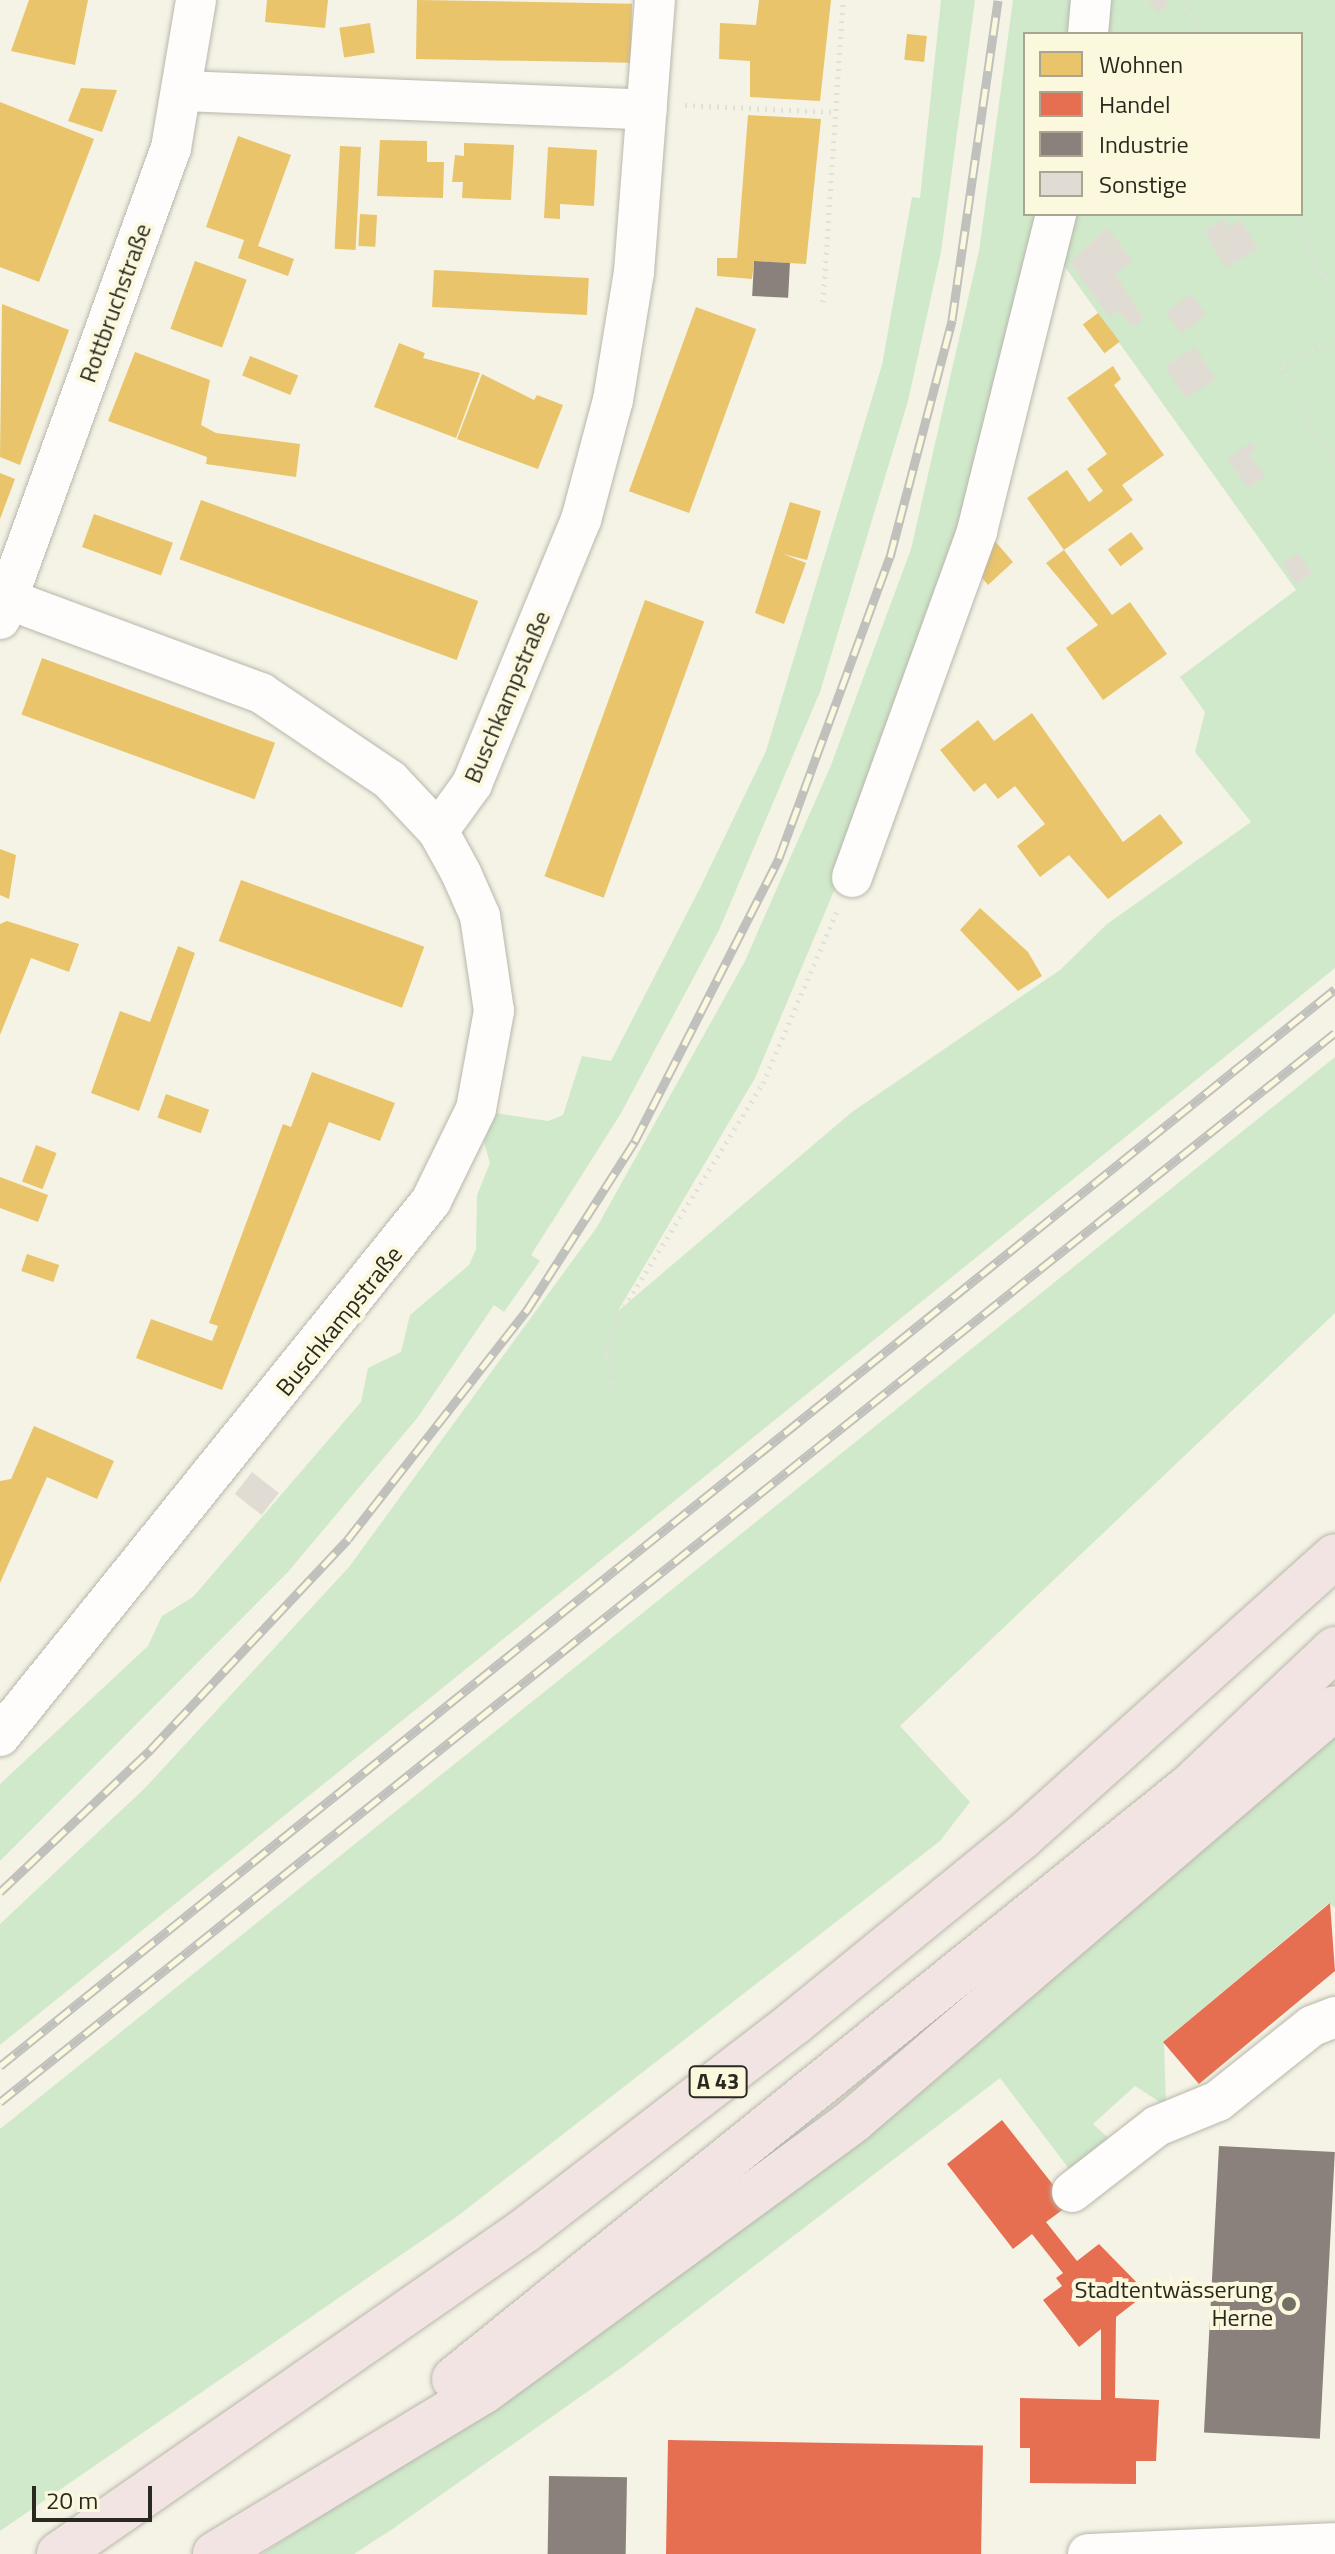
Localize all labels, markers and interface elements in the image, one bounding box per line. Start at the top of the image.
legend [1023,32,1303,216]
text: Wohnen [1099,46,1183,82]
text: Handel [1099,86,1170,122]
text: Industrie [1099,126,1189,162]
text: Sonstige [1099,166,1187,202]
street label: Rottbruchstraße [73,220,157,386]
street label: Buschkampstraße [458,607,556,787]
street label: Buschkampstraße [270,1240,408,1402]
road number: A 43 [688,2064,748,2100]
place label: Stadtentwässerung Herne [1074,2276,1273,2332]
marker: Stadtentwässerung Herne [1280,2295,1298,2313]
scale bar [36,2470,156,2520]
text: 20 m [46,2482,98,2518]

